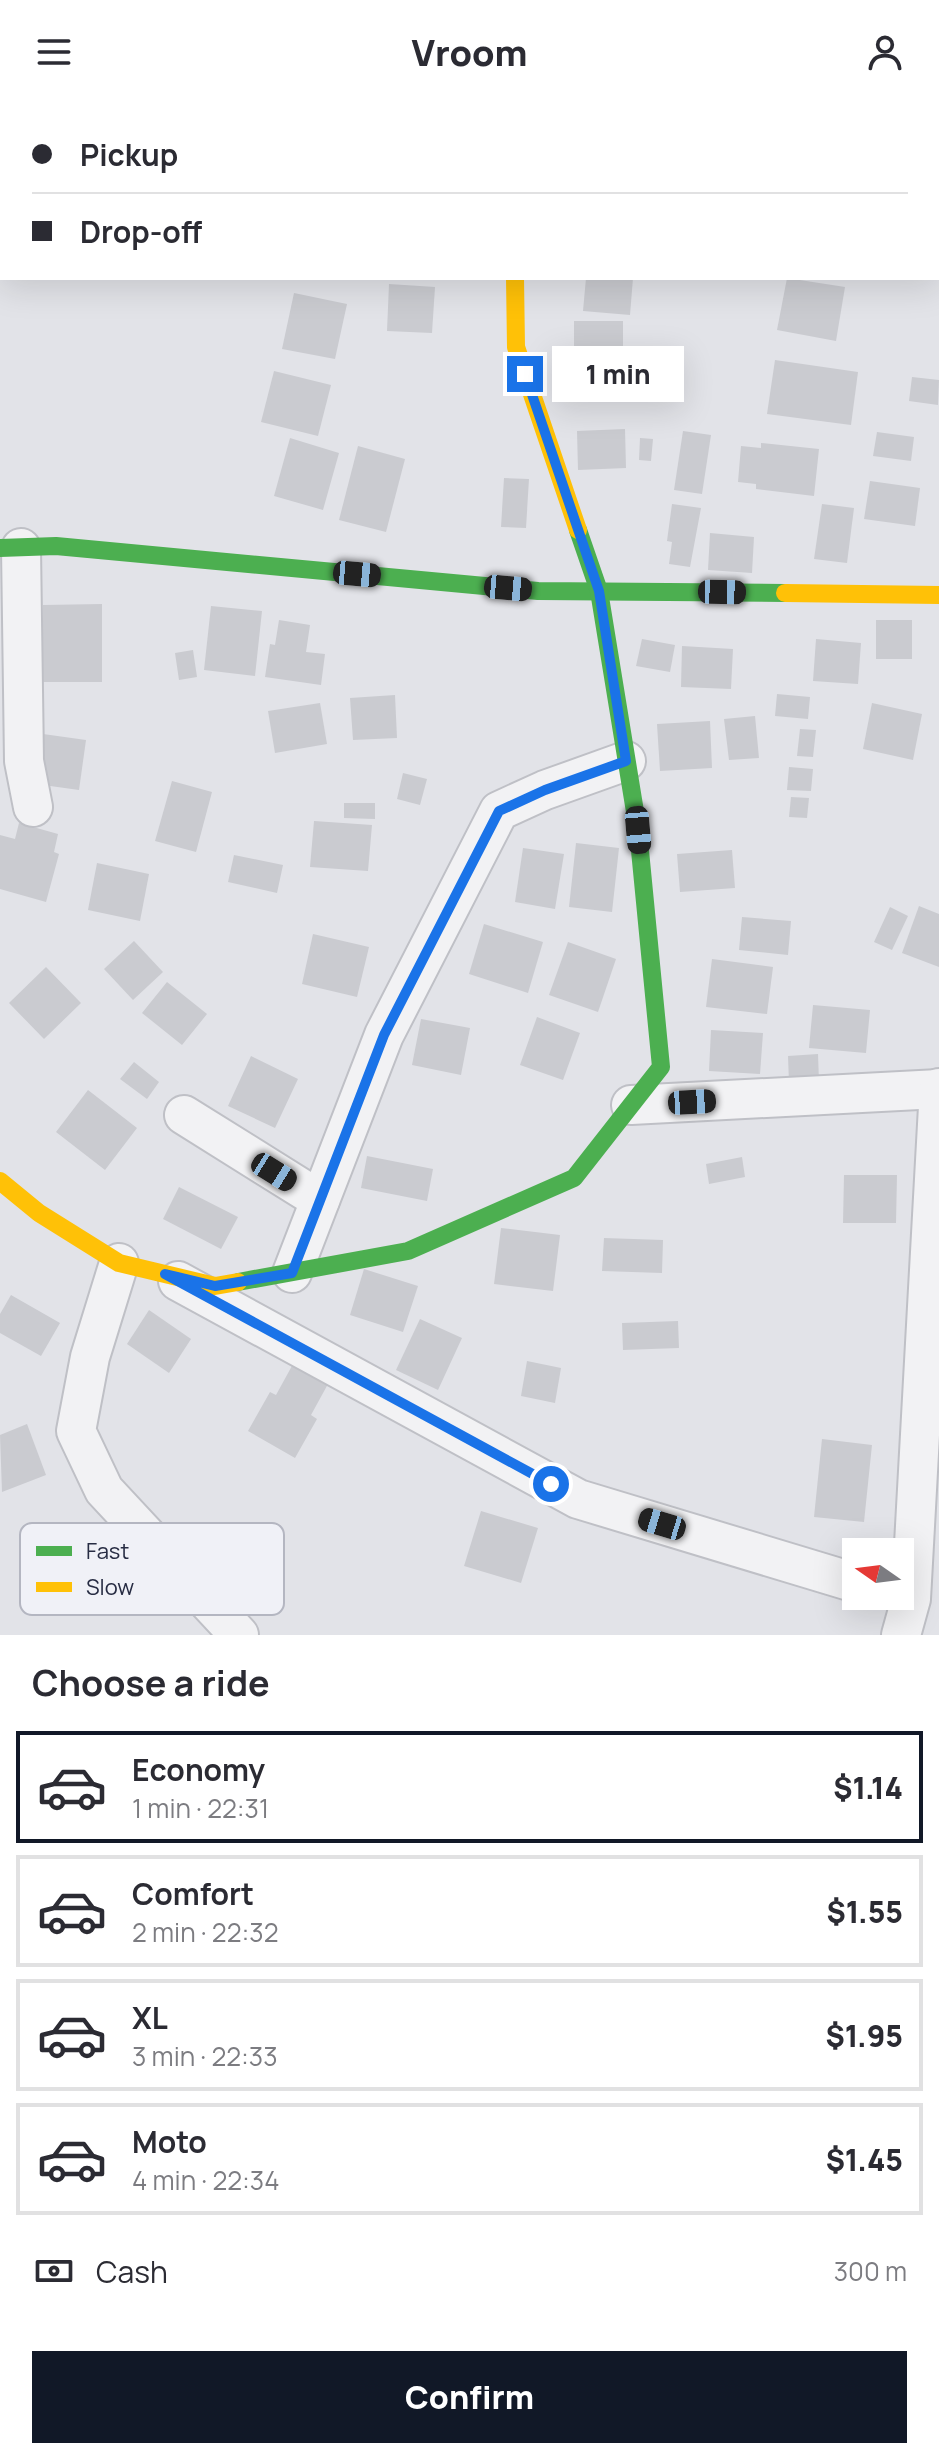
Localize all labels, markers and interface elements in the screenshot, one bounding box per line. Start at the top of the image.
text: Vroom [411,28,528,77]
icon: menu [32,30,76,74]
icon: person [863,30,907,74]
text: Pickup [80,134,178,175]
text: Drop-off [80,211,202,252]
callout: 1 min [553,346,685,402]
route end [507,356,543,392]
text: 1 min [585,356,651,392]
car [332,560,382,588]
car [483,574,533,602]
car [698,580,746,604]
car [624,805,652,855]
car [667,1089,717,1115]
car [247,1149,301,1195]
route start [533,1466,569,1502]
car [636,1506,688,1542]
legend [20,1523,284,1615]
text: Fast [86,1536,129,1566]
north arrow [842,1538,914,1610]
map controls [842,1538,914,1610]
text: Slow [86,1572,134,1602]
text: Choose a ride [32,1658,270,1707]
text: Economy [132,1749,265,1790]
icon: car [36,1751,108,1823]
text: $1.14 [833,1767,903,1808]
text: 1 min · 22:31 [132,1790,269,1826]
text: Comfort [132,1873,254,1914]
icon: car [36,1875,108,1947]
text: $1.55 [826,1891,903,1932]
text: 2 min · 22:32 [132,1914,278,1950]
text: XL [132,1997,168,2038]
icon: car [36,1999,108,2071]
text: $1.95 [825,2015,903,2056]
text: 3 min · 22:33 [132,2038,278,2074]
text: Moto [132,2121,207,2162]
icon: car [36,2123,108,2195]
text: $1.45 [826,2139,903,2180]
text: 4 min · 22:34 [132,2162,280,2198]
icon: cash [32,2249,76,2293]
text: Cash [96,2251,168,2292]
text: 300 m [834,2253,907,2289]
button: Confirm [32,2351,907,2443]

